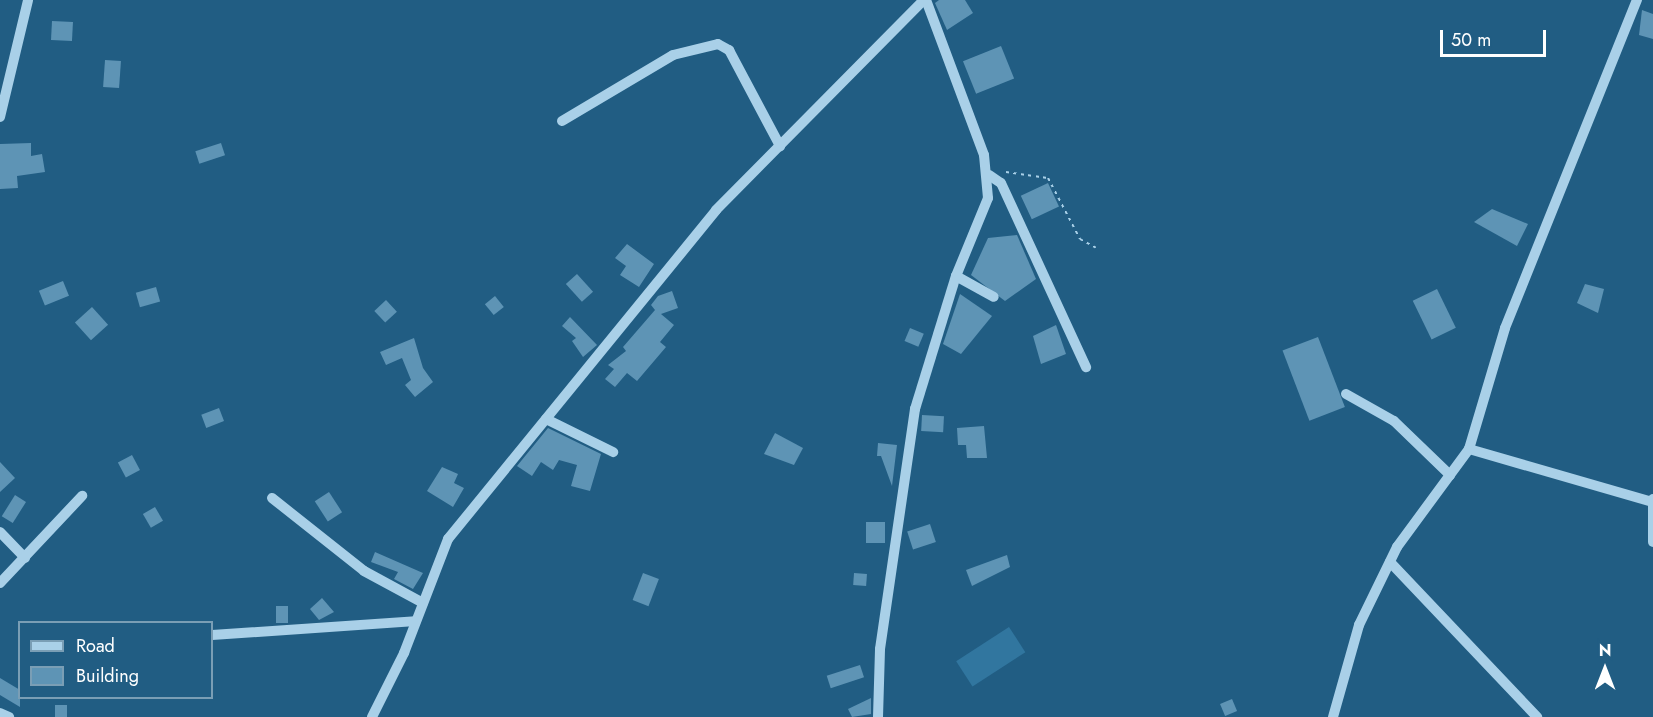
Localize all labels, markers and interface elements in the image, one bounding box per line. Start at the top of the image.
scale bar [1443,18,1550,56]
text: 50 m [1451,27,1491,53]
legend [18,621,213,699]
text: Road [76,633,115,659]
north arrow [1575,639,1635,699]
text: N [1599,639,1611,662]
text: Building [76,663,139,689]

